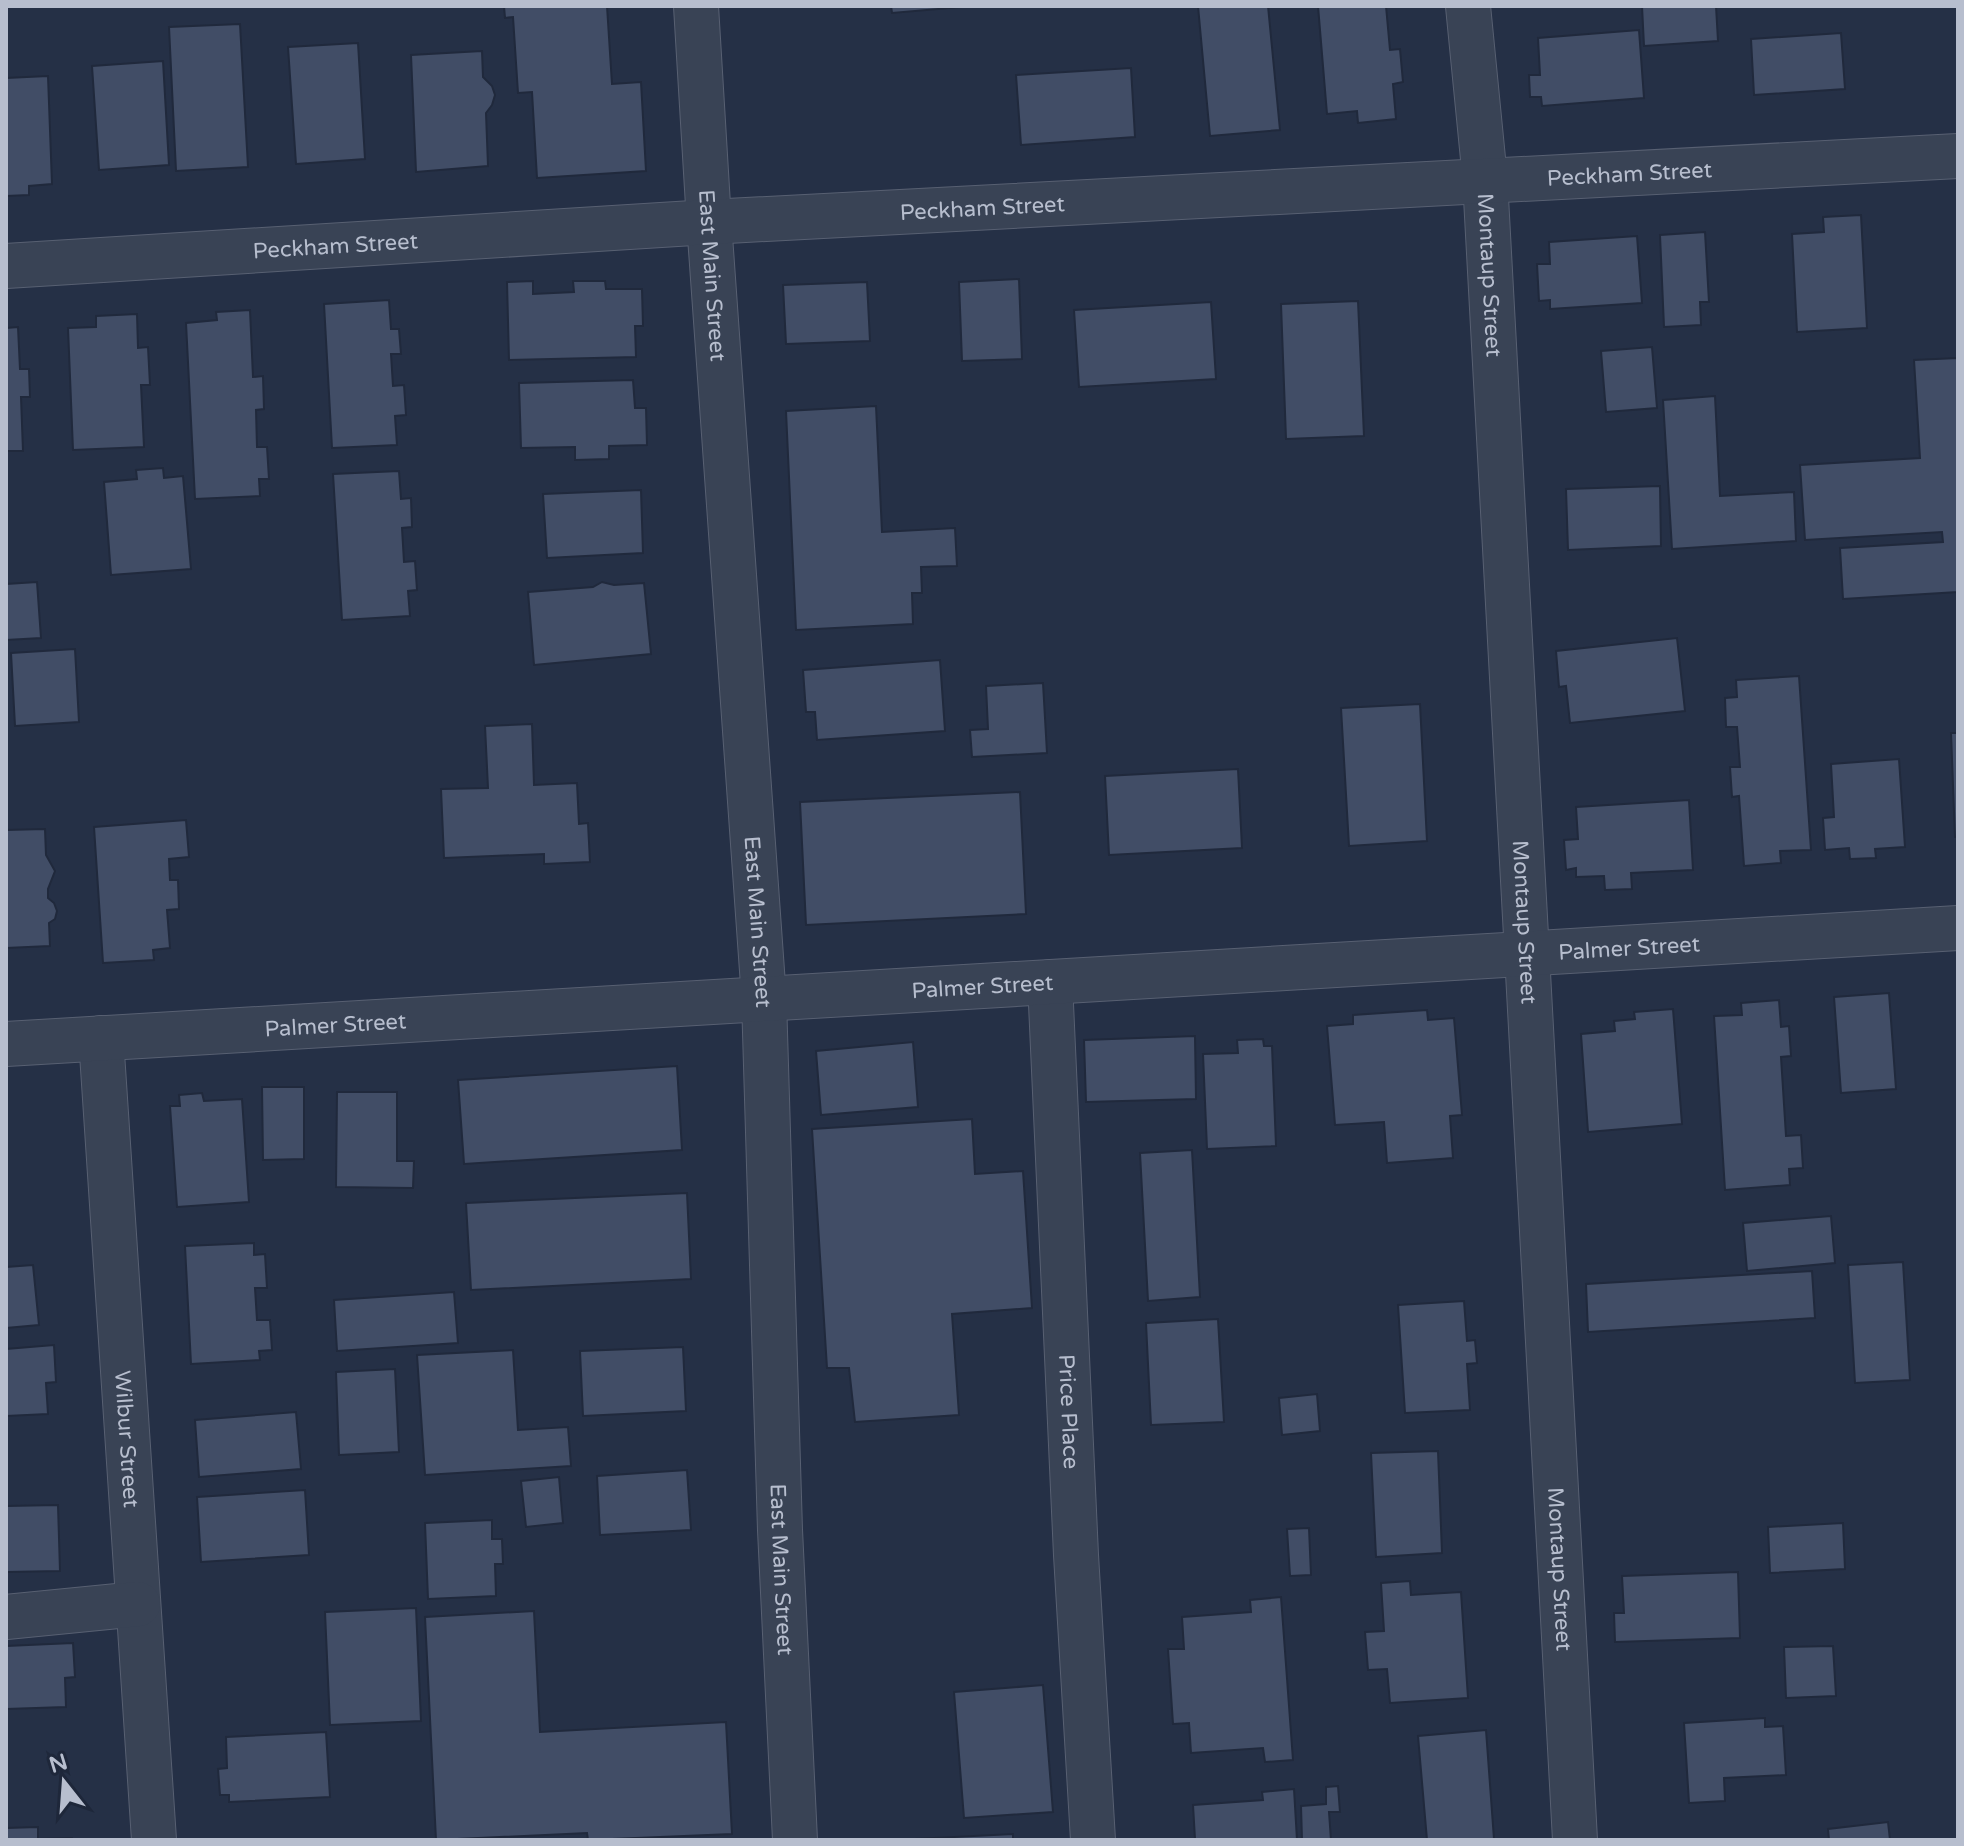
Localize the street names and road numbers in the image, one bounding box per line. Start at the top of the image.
street label: Peckham Street [1546,157,1713,192]
street label: East Main Street [693,189,731,362]
street label: Peckham Street [899,191,1066,226]
street label: Montaup Street [1472,192,1507,358]
street label: Peckham Street [252,228,419,265]
street label: East Main Street [738,835,776,1008]
street label: Montaup Street [1507,839,1542,1005]
street label: Palmer Street [1558,931,1701,966]
street label: Palmer Street [911,970,1054,1004]
street label: Palmer Street [264,1008,407,1043]
street label: Price Place [1053,1354,1084,1470]
street label: Wilbur Street [109,1370,144,1509]
street label: East Main Street [765,1483,798,1656]
street label: Montaup Street [1542,1487,1577,1652]

